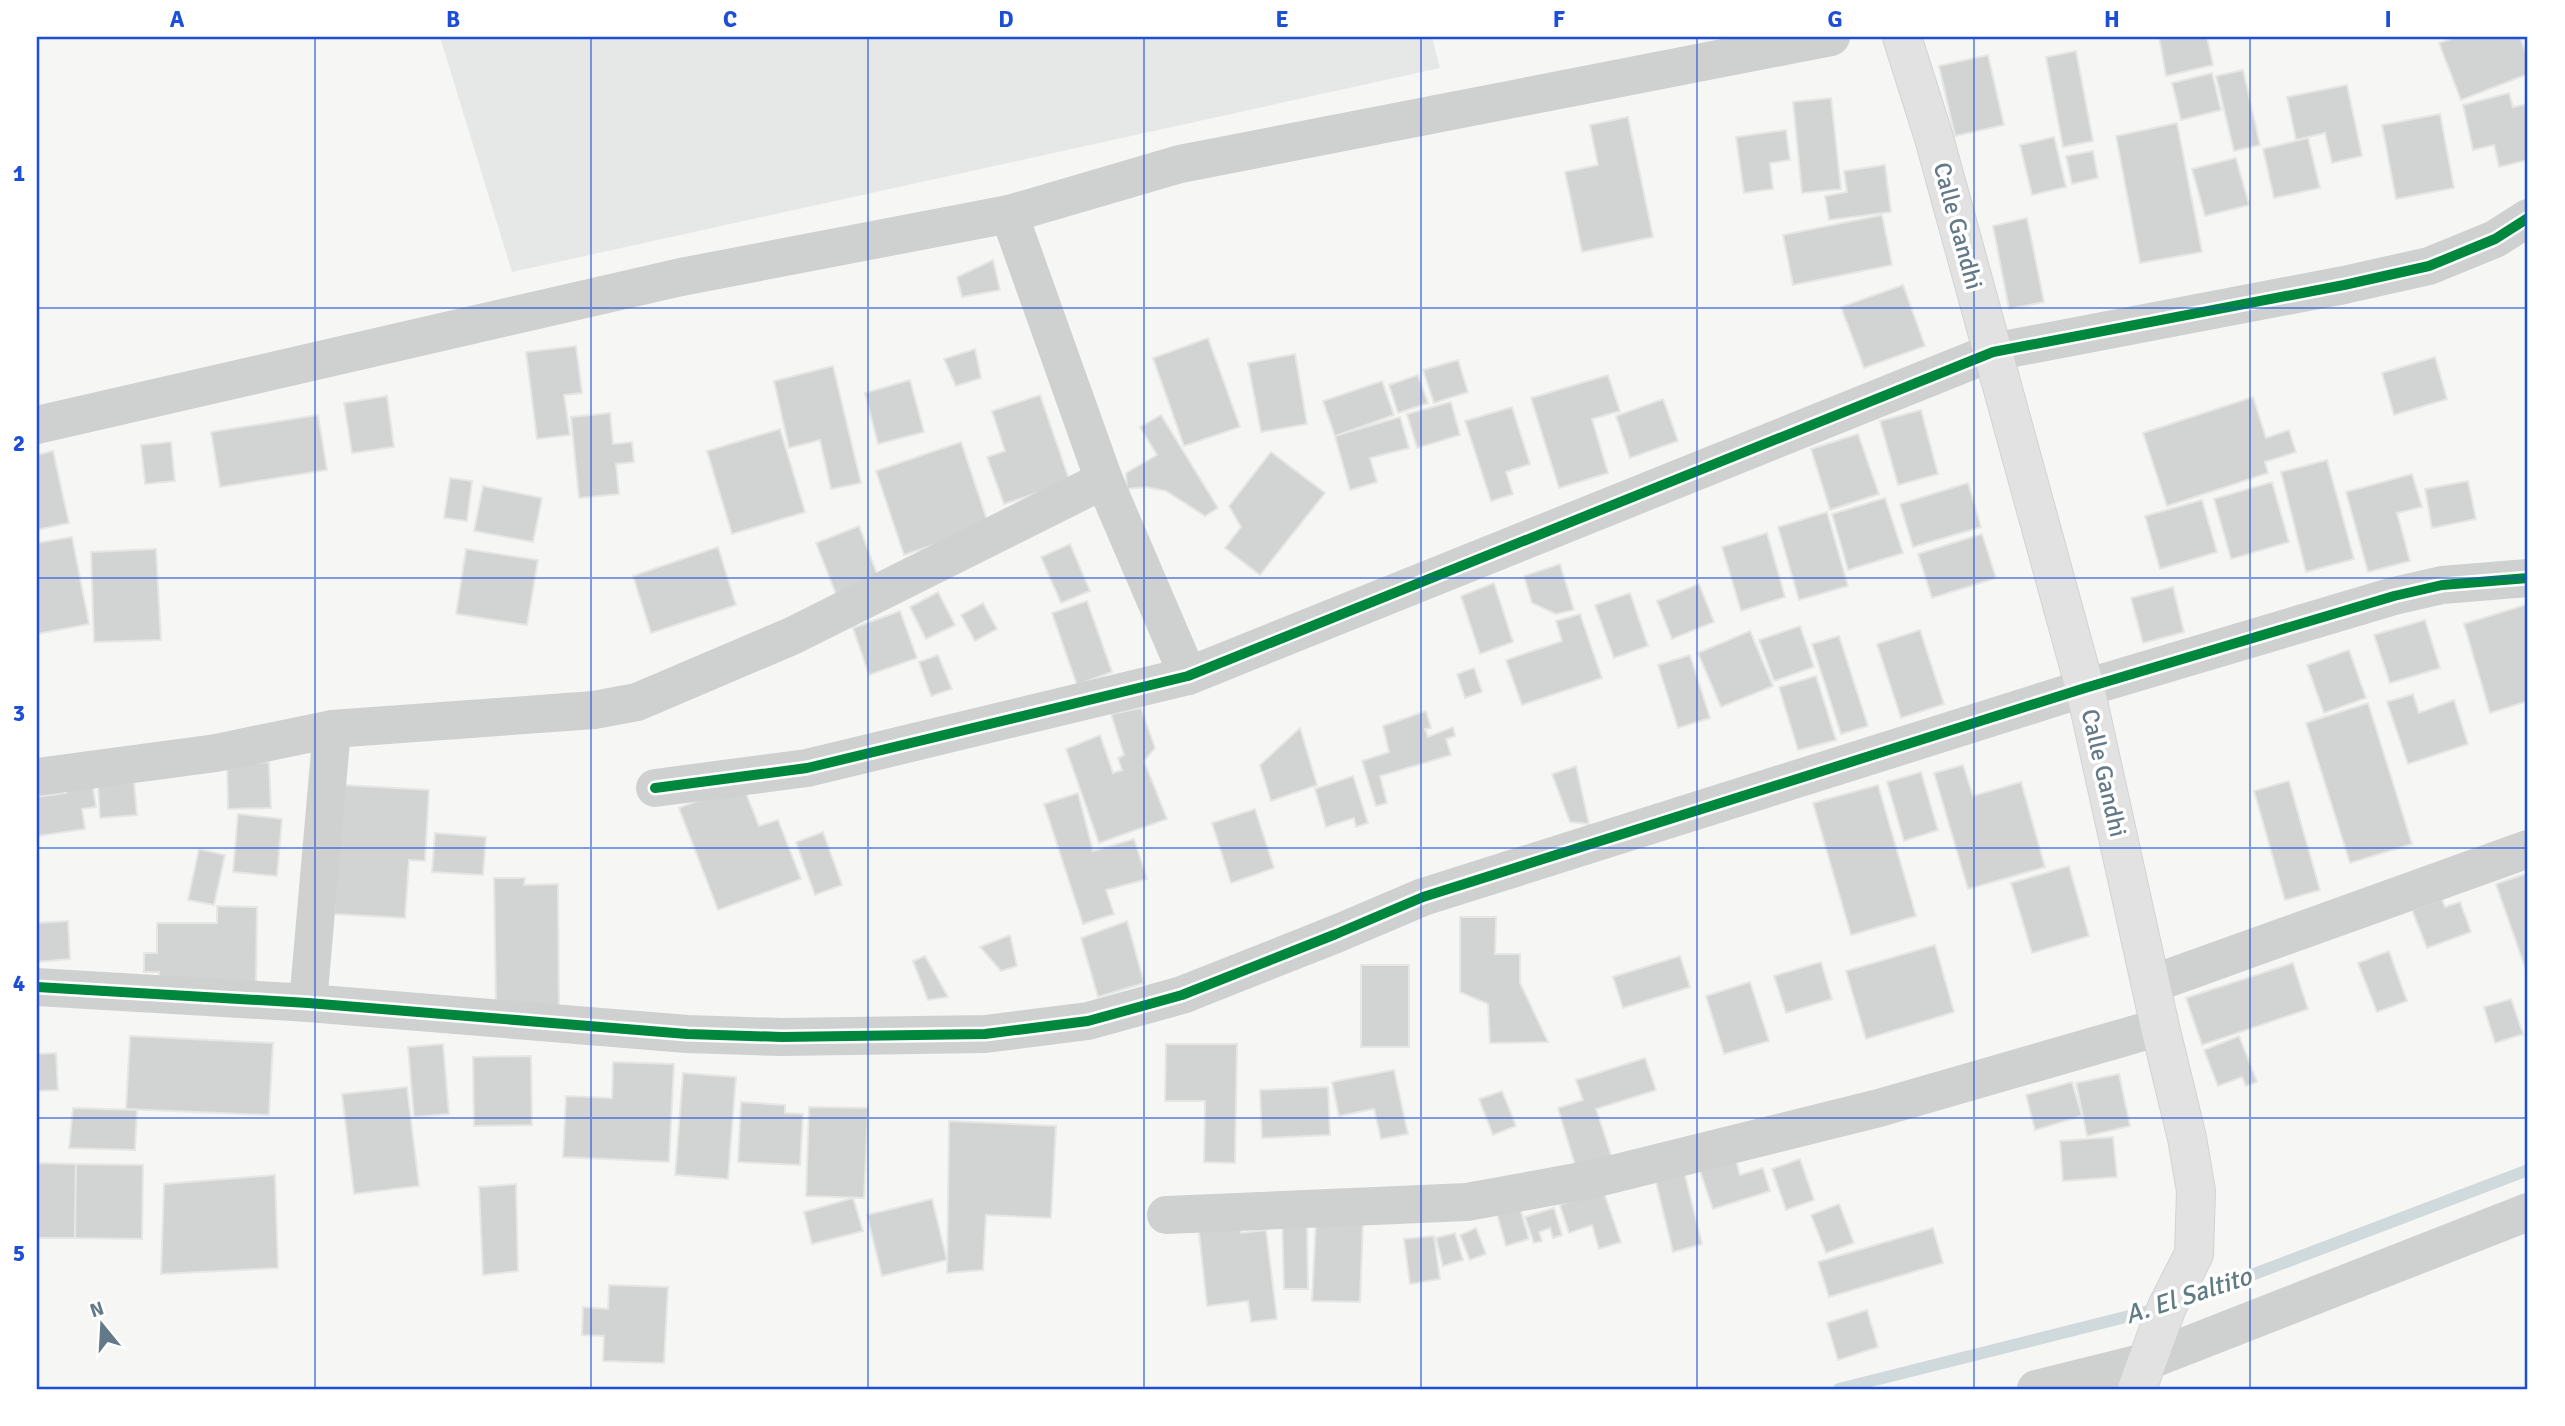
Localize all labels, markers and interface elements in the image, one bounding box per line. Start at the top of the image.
text: A [170,5,185,34]
text: B [446,5,460,34]
text: C [723,5,737,34]
text: D [998,5,1014,34]
text: E [1275,5,1289,34]
text: F [1553,5,1565,34]
text: G [1827,5,1843,34]
text: H [2104,5,2120,34]
text: I [2384,5,2392,34]
text: 1 [13,159,25,188]
street label: Calle Gandhi [1927,159,1989,293]
text: 2 [13,429,25,458]
text: 3 [13,699,25,728]
street label: Calle Gandhi [2075,706,2133,840]
text: 4 [13,969,25,998]
text: 5 [13,1239,25,1268]
water label: A. El Saltito [2121,1260,2257,1331]
north arrow [66,1290,136,1360]
text: N [87,1296,107,1323]

